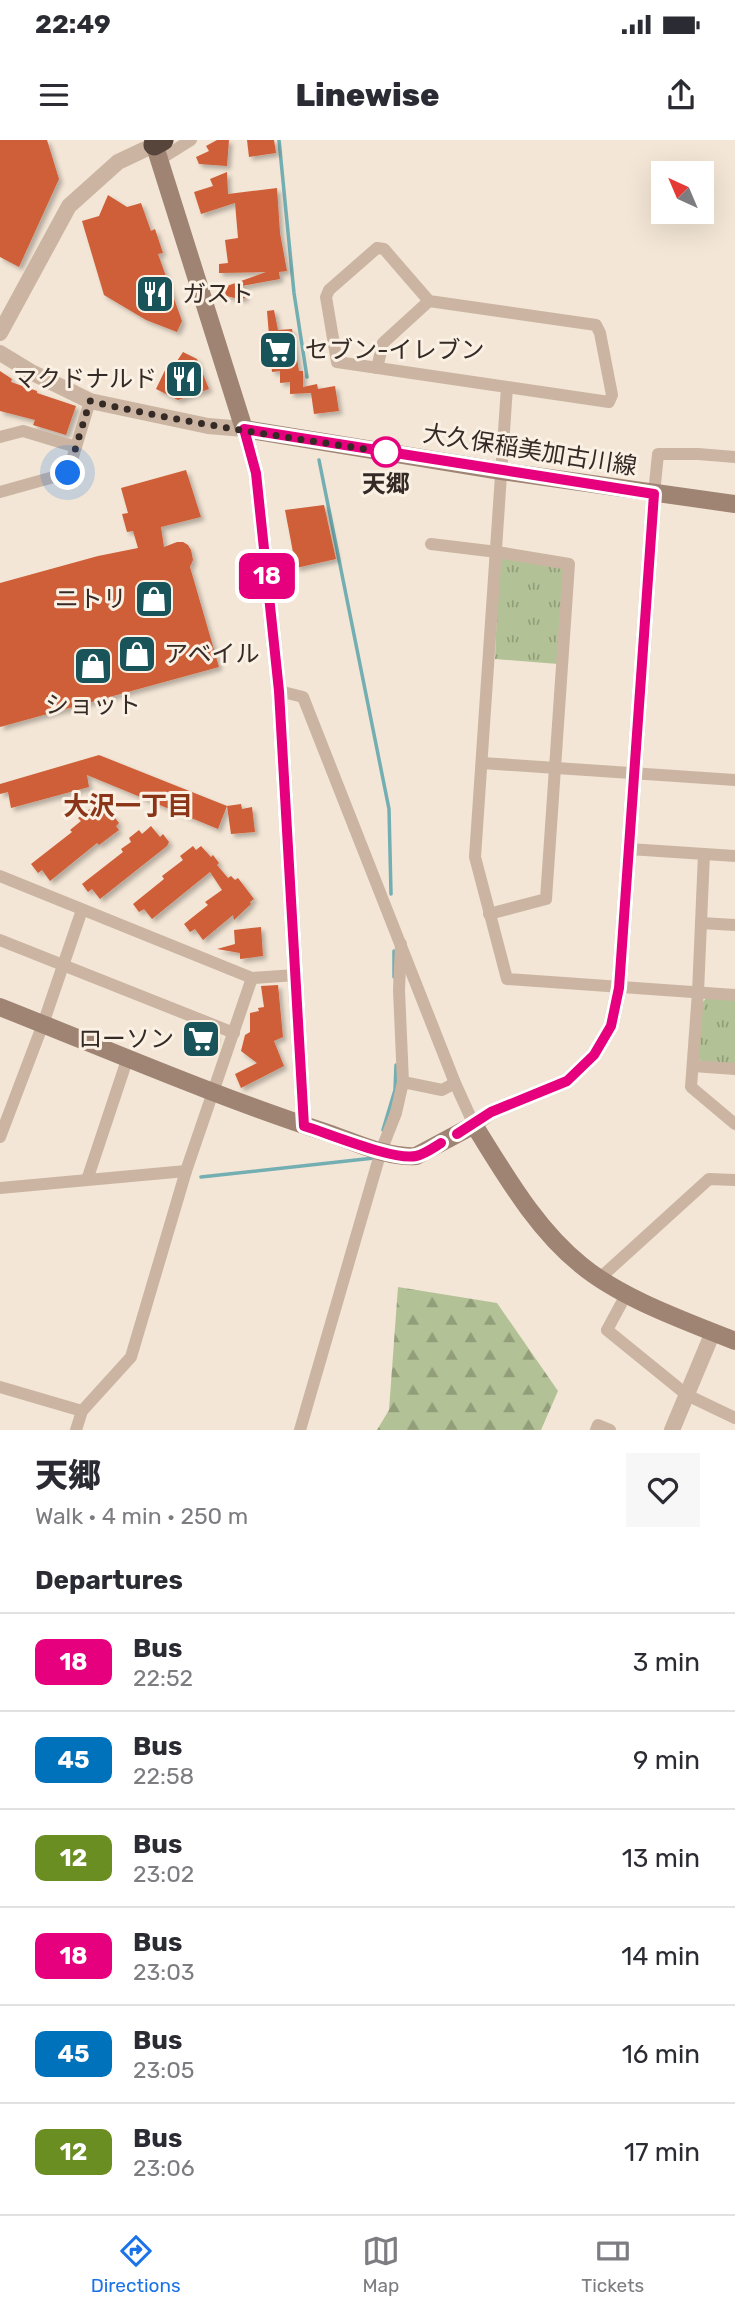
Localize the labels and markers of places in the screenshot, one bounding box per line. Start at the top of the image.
restaurant icon: ガスト [134,273,176,315]
place label: ガスト [182,280,254,308]
supermarket icon: セブン-イレブン [257,329,299,371]
place label: セブン-イレブン [305,336,485,364]
restaurant icon: マクドナルド [163,358,205,400]
place label: マクドナルド [13,365,157,393]
marker: 天郷 [371,437,401,467]
place label: 天郷 [362,470,410,498]
shop icon: ニトリ [133,578,175,620]
place label: ニトリ [55,585,127,613]
shop icon: アベイル [116,633,158,675]
place label: アベイル [164,640,260,668]
shop icon: ショット [72,645,114,687]
place label: ショット [45,691,141,719]
supermarket icon: ローソン [180,1018,222,1060]
place label: ローソン [78,1025,174,1053]

